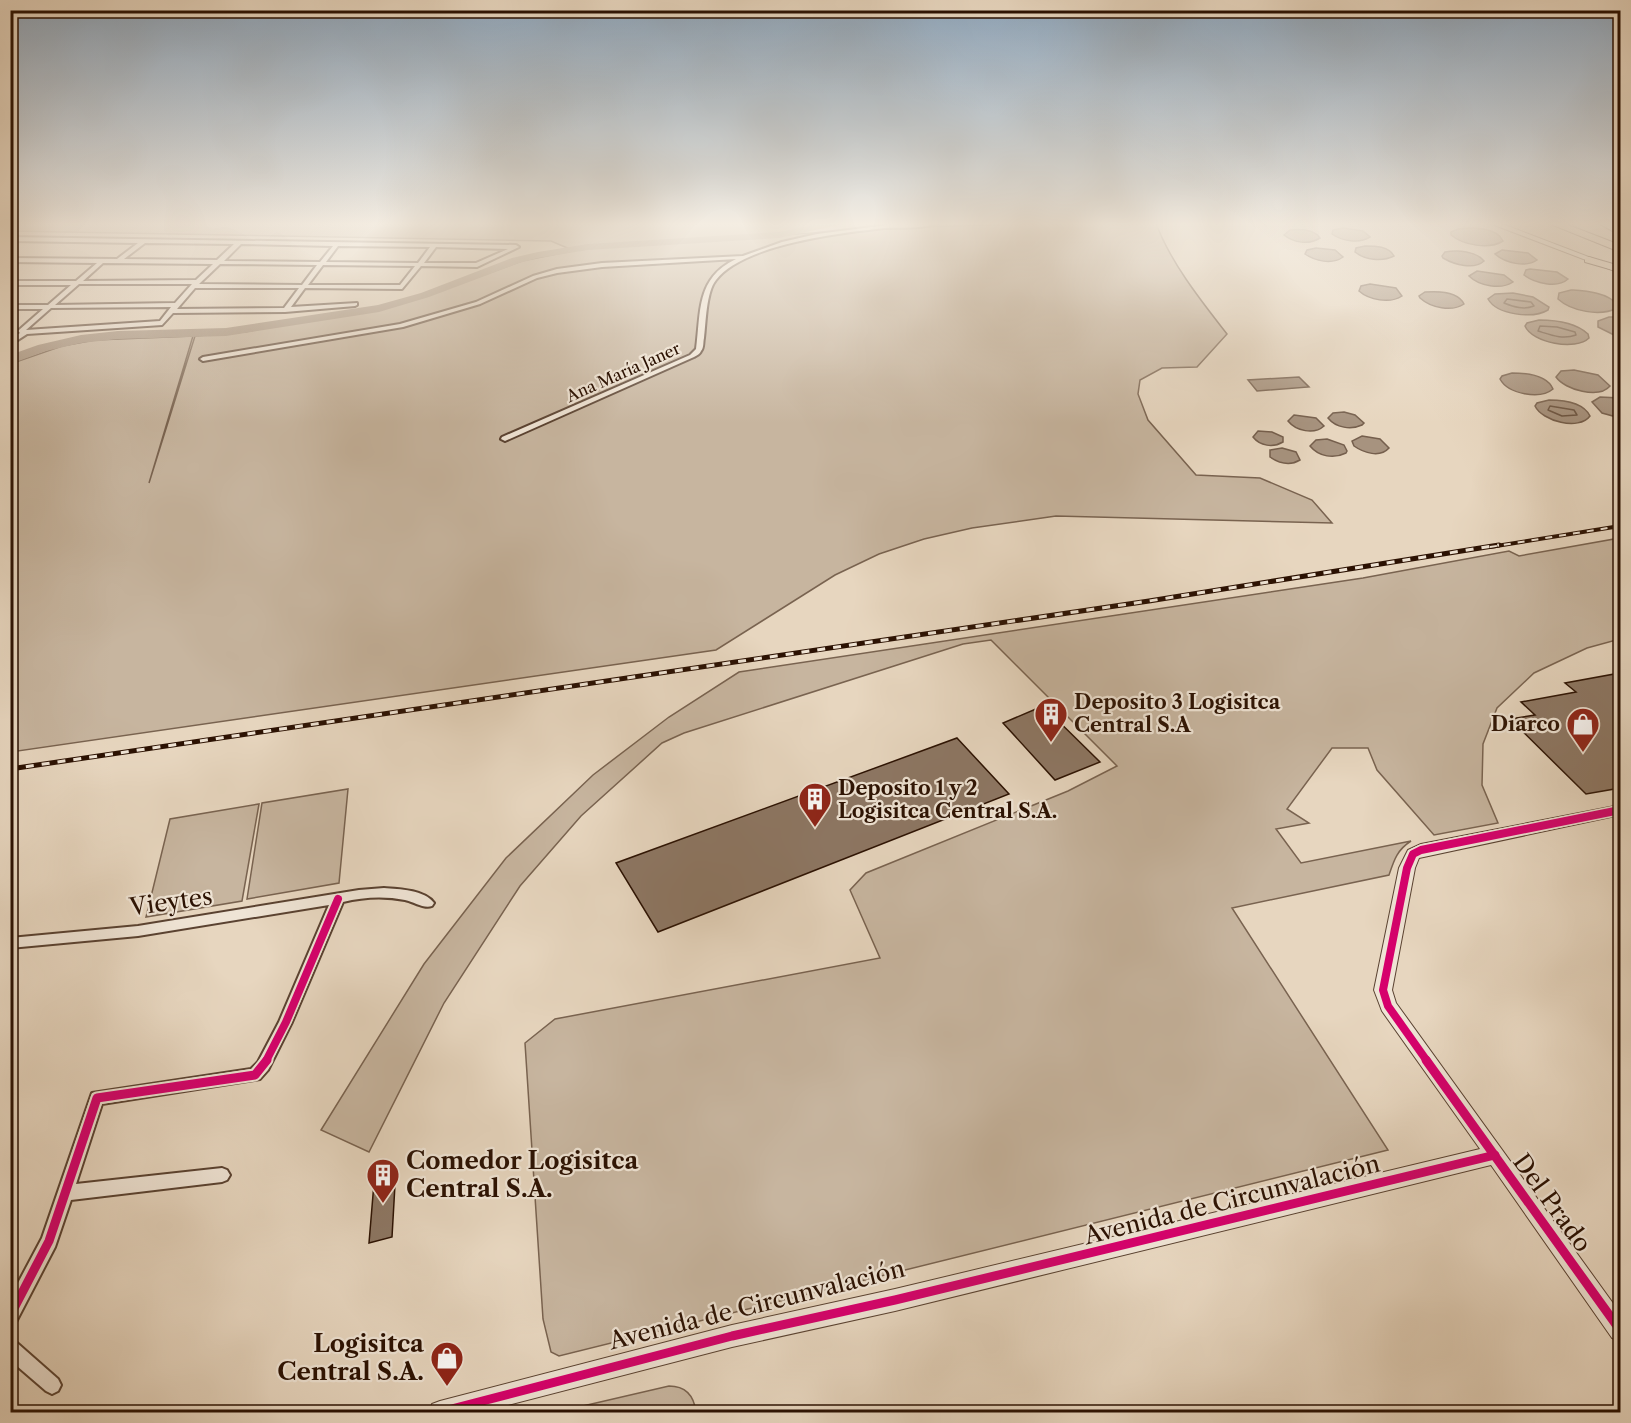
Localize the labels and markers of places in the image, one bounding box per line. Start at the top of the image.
place label: Deposito 3 Logisitca Central S.A [1074,690,1281,737]
building icon: Deposito 3 Logisitca Central S.A [1033,696,1069,743]
shop icon: Diarco [1565,706,1601,753]
place label: Diarco [1491,712,1560,736]
place label: Deposito 1 y 2 Logisitca Central S.A. [838,776,1057,823]
building icon: Deposito 1 y 2 Logisitca Central S.A. [797,781,833,828]
place label: Comedor Logisitca Central S.A. [406,1146,639,1203]
building icon: Comedor Logisitca Central S.A. [365,1157,401,1204]
place label: Logisitca Central S.A. [277,1329,425,1386]
shop icon: Logisitca Central S.A. [429,1340,465,1387]

